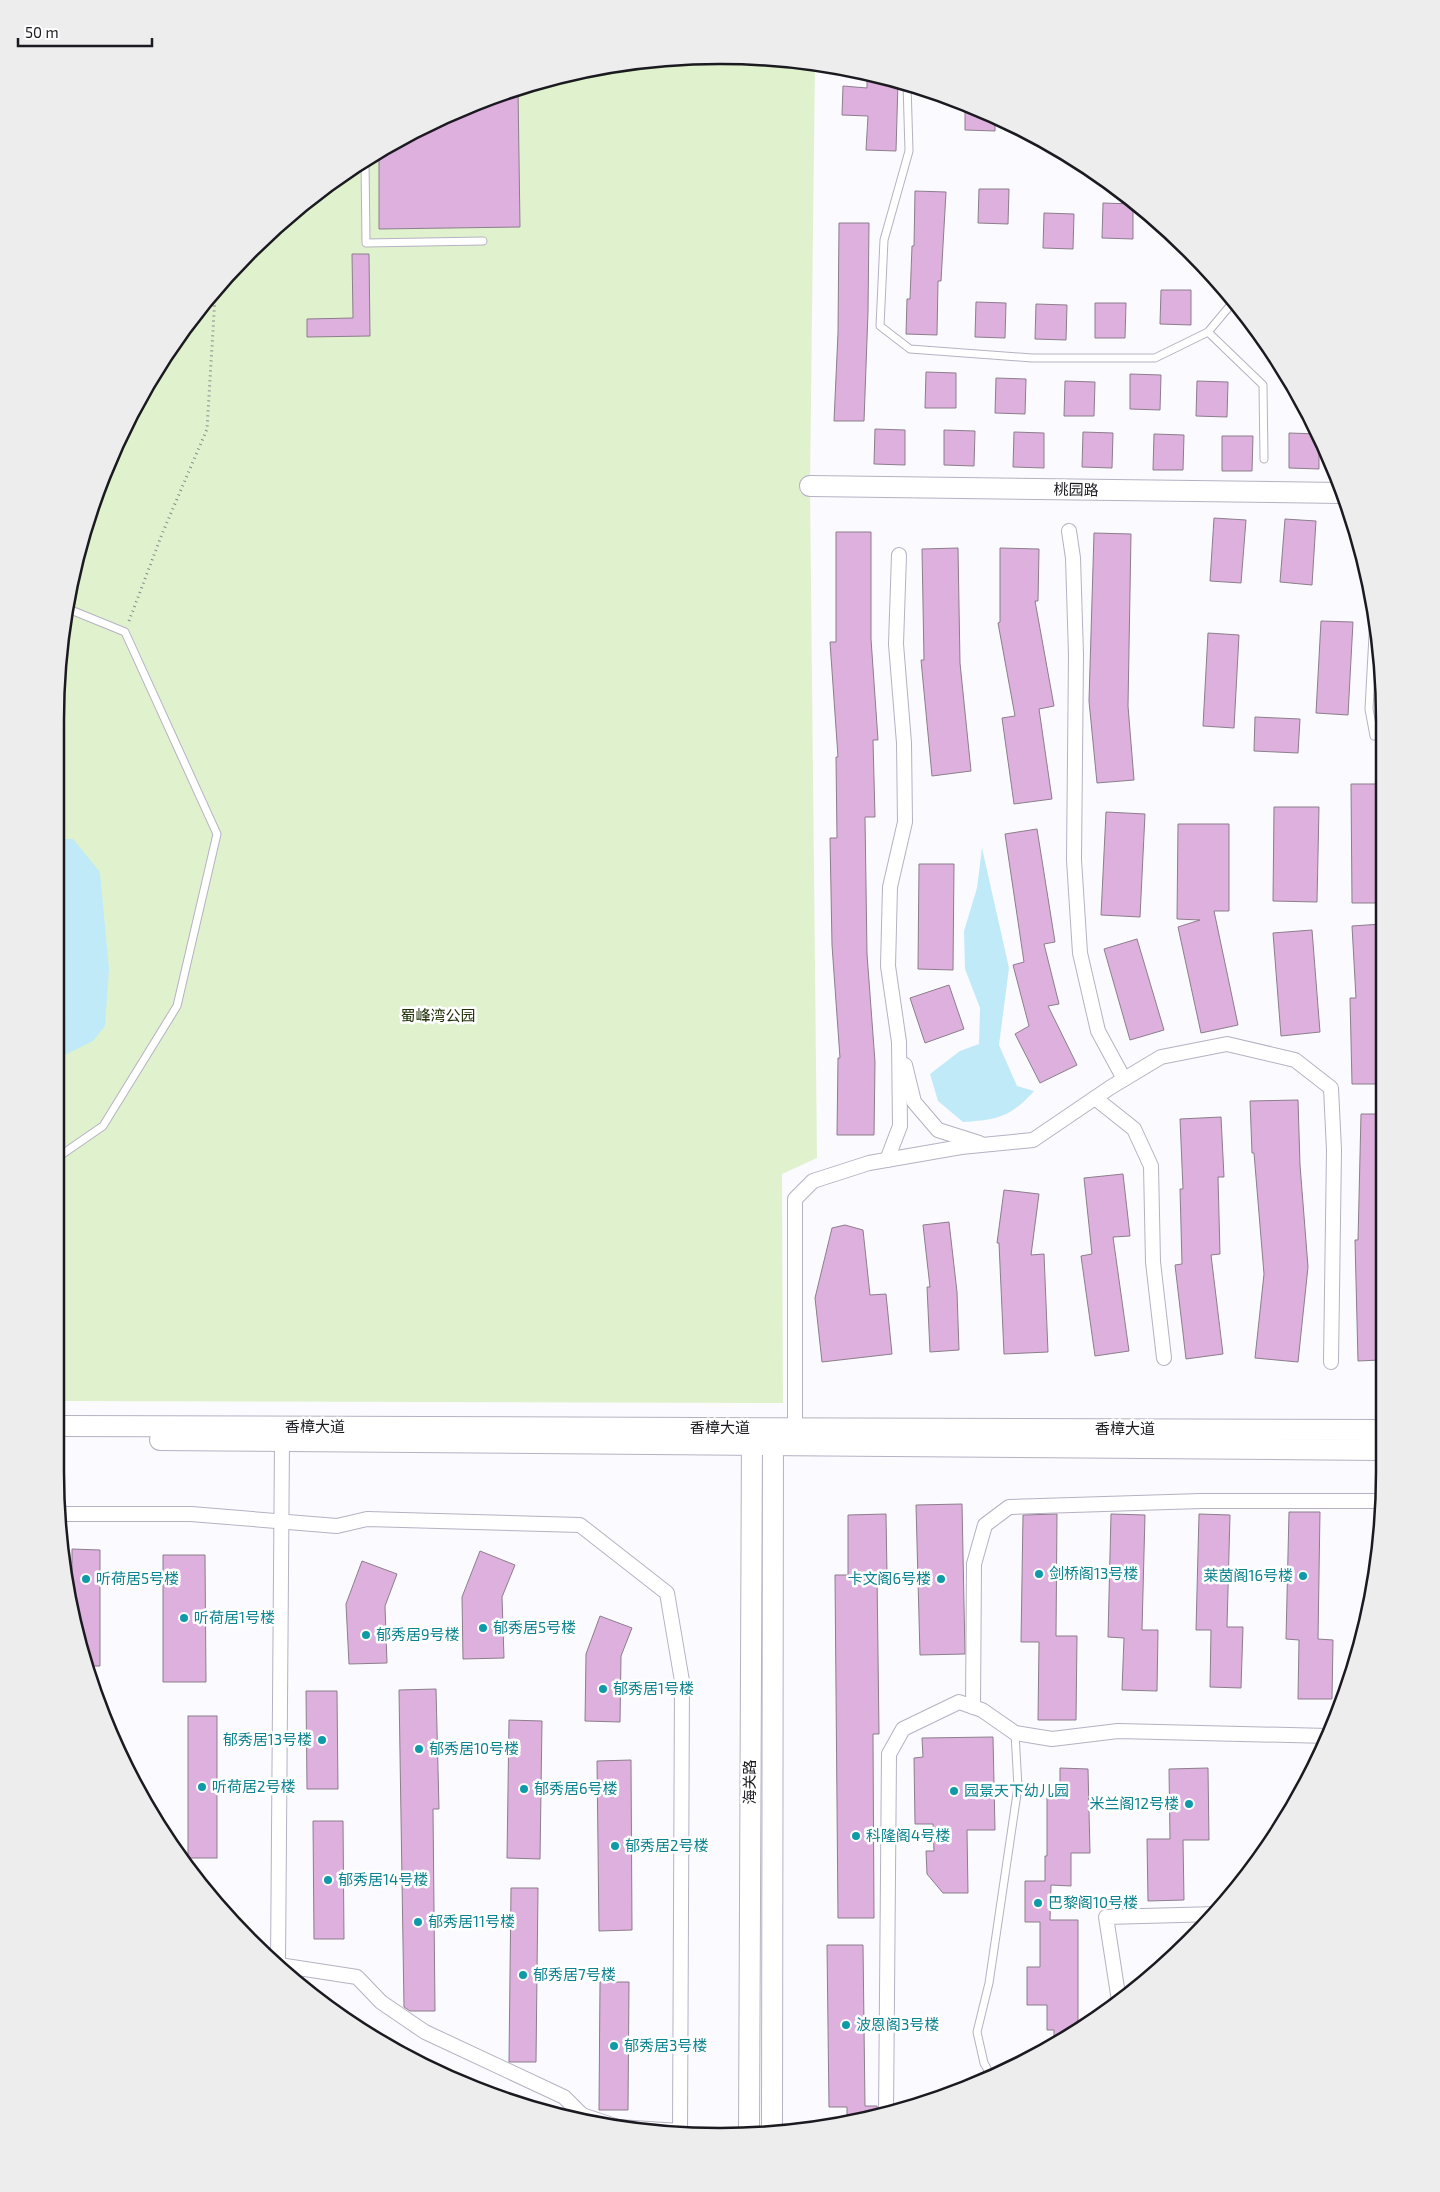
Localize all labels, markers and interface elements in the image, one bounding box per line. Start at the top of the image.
scale bar [18,15,151,47]
text: 50 m [25,23,59,41]
street label: 桃园路 [1053,480,1099,498]
park label: 蜀峰湾公园 [400,1006,476,1024]
street label: 香樟大道 [285,1417,345,1435]
street label: 香樟大道 [690,1418,750,1436]
street label: 香樟大道 [1095,1419,1155,1437]
place label: 剑桥阁13号楼 [1049,1564,1138,1582]
place label: 莱茵阁16号楼 [1203,1566,1293,1584]
marker: 剑桥阁13号楼 [1033,1568,1045,1580]
place label: 听荷居5号楼 [96,1569,179,1587]
place label: 卡文阁6号楼 [847,1569,931,1587]
marker: 莱茵阁16号楼 [1297,1570,1309,1582]
marker: 听荷居5号楼 [80,1573,92,1585]
marker: 卡文阁6号楼 [935,1573,947,1585]
place label: 听荷居1号楼 [194,1608,275,1626]
marker: 听荷居1号楼 [178,1612,190,1624]
place label: 郁秀居5号楼 [493,1618,576,1636]
marker: 郁秀居5号楼 [477,1622,489,1634]
place label: 郁秀居9号楼 [376,1625,460,1643]
marker: 郁秀居9号楼 [360,1629,372,1641]
place label: 郁秀居1号楼 [613,1679,694,1697]
marker: 郁秀居1号楼 [597,1683,609,1695]
place label: 郁秀居13号楼 [223,1730,312,1748]
marker: 郁秀居13号楼 [316,1734,328,1746]
place label: 郁秀居10号楼 [429,1739,519,1757]
marker: 郁秀居10号楼 [413,1743,425,1755]
street label: 海关路 [740,1759,758,1805]
place label: 听荷居2号楼 [212,1777,295,1795]
place label: 郁秀居6号楼 [534,1779,618,1797]
marker: 听荷居2号楼 [196,1781,208,1793]
place label: 园景天下幼儿园 [964,1781,1069,1799]
marker: 郁秀居6号楼 [518,1783,530,1795]
marker: 园景天下幼儿园 [948,1785,960,1797]
place label: 米兰阁12号楼 [1090,1794,1179,1812]
marker: 米兰阁12号楼 [1183,1798,1195,1810]
place label: 科隆阁4号楼 [866,1826,950,1844]
marker: 科隆阁4号楼 [850,1830,862,1842]
place label: 郁秀居2号楼 [625,1836,708,1854]
marker: 郁秀居2号楼 [609,1840,621,1852]
place label: 郁秀居14号楼 [338,1870,428,1888]
marker: 郁秀居14号楼 [322,1874,334,1886]
place label: 巴黎阁10号楼 [1048,1893,1138,1911]
marker: 巴黎阁10号楼 [1032,1897,1044,1909]
place label: 郁秀居11号楼 [428,1912,515,1930]
marker: 郁秀居11号楼 [412,1916,424,1928]
place label: 郁秀居7号楼 [533,1965,616,1983]
marker: 郁秀居7号楼 [517,1969,529,1981]
place label: 波恩阁3号楼 [856,2015,939,2033]
marker: 波恩阁3号楼 [840,2019,852,2031]
place label: 郁秀居3号楼 [624,2036,707,2054]
marker: 郁秀居3号楼 [608,2040,620,2052]

